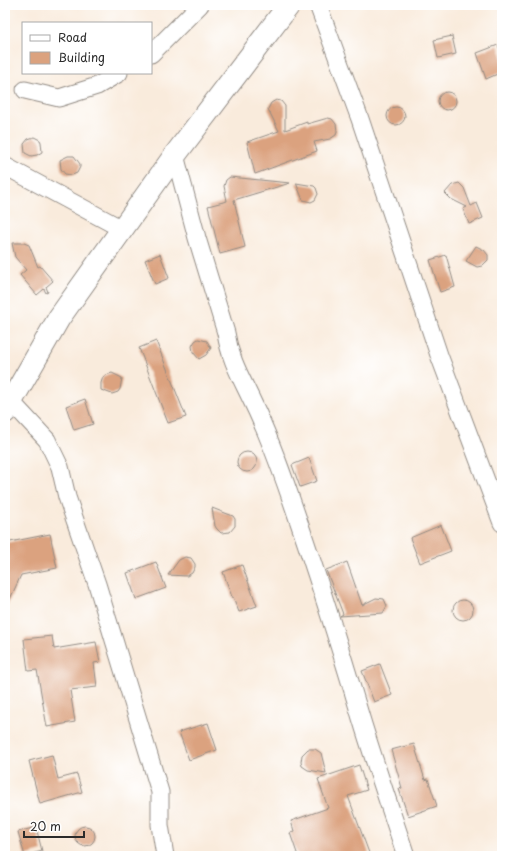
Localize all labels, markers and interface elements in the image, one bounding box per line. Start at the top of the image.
legend [22,22,152,74]
text: Road [58,28,87,46]
text: Building [58,48,105,66]
scale bar [24,813,84,839]
text: 20 m [30,817,61,835]

